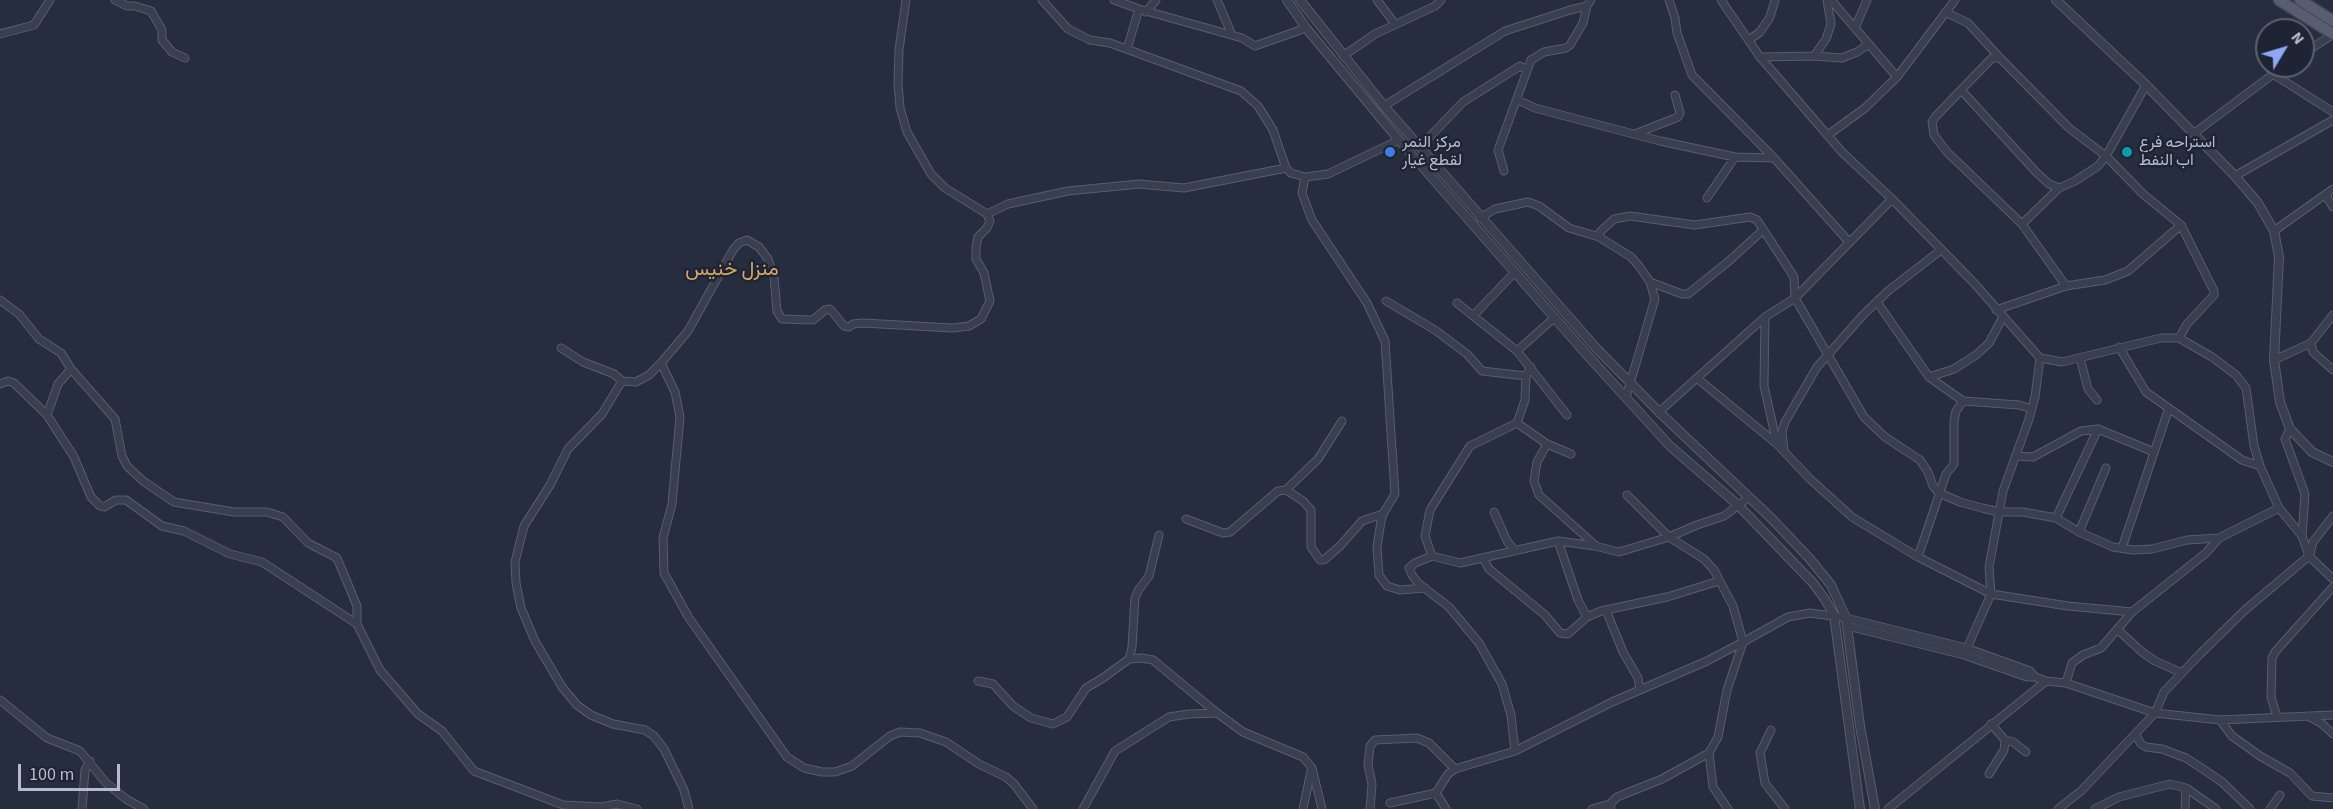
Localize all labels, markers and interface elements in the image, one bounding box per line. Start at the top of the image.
north arrow [2255,18,2315,78]
text: N [2286,27,2310,49]
place label: مركز النمر لقطع غيار [1402,133,1462,171]
place label: استراحه فرع اب النفط [2139,133,2215,171]
marker: مركز النمر لقطع غيار [1383,145,1397,159]
marker: استراحه فرع اب النفط [2120,145,2134,159]
district label: منزل خنيس [685,259,779,283]
scale bar [21,752,123,790]
text: 100 m [29,762,74,787]

